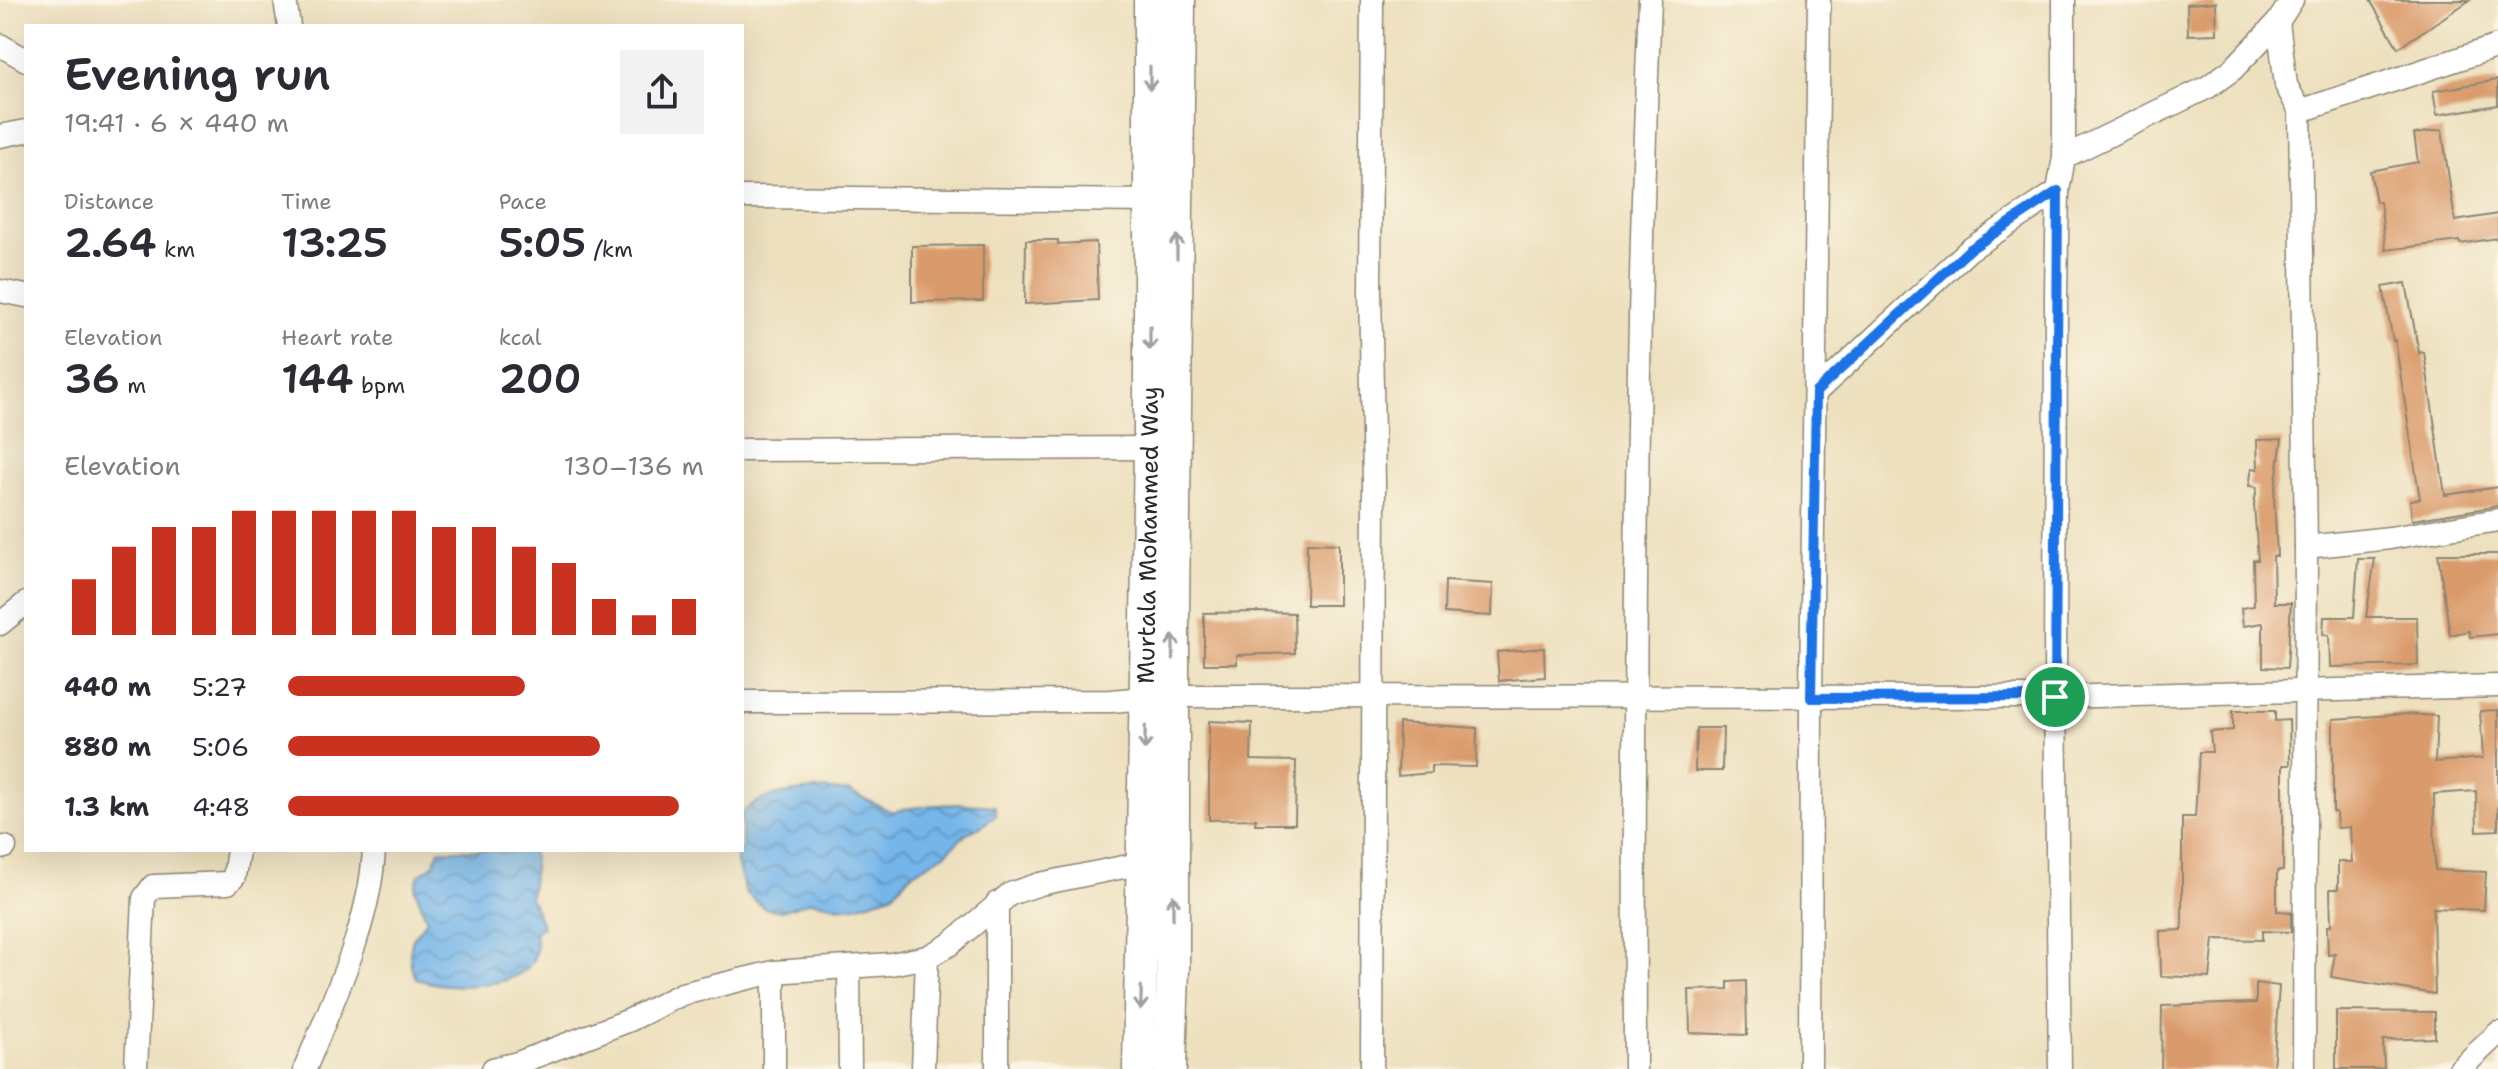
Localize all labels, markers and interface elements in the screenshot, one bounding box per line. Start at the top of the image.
text: Evening run [64,45,331,104]
button: share [620,50,704,134]
one-way arrow [1142,64,1158,91]
text: 19:41 · 6 × 440 m [64,105,289,140]
text: Distance [64,187,154,216]
text: Time [281,187,332,216]
text: Pace [499,187,547,216]
text: 2.64 [64,216,157,270]
text: 13:25 [281,216,388,270]
text: 5:05 [499,216,586,270]
one-way arrow [1169,234,1185,261]
text: km [157,235,195,264]
text: /km [586,235,633,264]
text: Elevation [64,323,162,352]
text: Heart rate [281,323,393,352]
text: kcal [499,323,541,352]
one-way arrow [1142,324,1158,351]
text: 36 [64,352,120,406]
text: 144 [281,352,353,406]
text: 200 [499,352,582,406]
text: m [120,371,146,400]
text: bpm [353,371,405,400]
street label: Murtala Mohammed Way [1130,386,1166,684]
text: Elevation [64,448,180,483]
text: 130–136 m [564,448,704,483]
one-way arrow [1165,634,1181,661]
pin [2021,663,2089,731]
text: 440 m [64,669,151,704]
text: 5:27 [192,669,247,704]
icon: arrive [2033,675,2077,719]
one-way arrow [1137,724,1152,751]
text: 880 m [64,729,151,764]
text: 5:06 [192,729,249,764]
text: 1.3 km [64,789,149,824]
text: 4:48 [192,789,251,824]
one-way arrow [1165,894,1180,921]
one-way arrow [1133,984,1149,1011]

